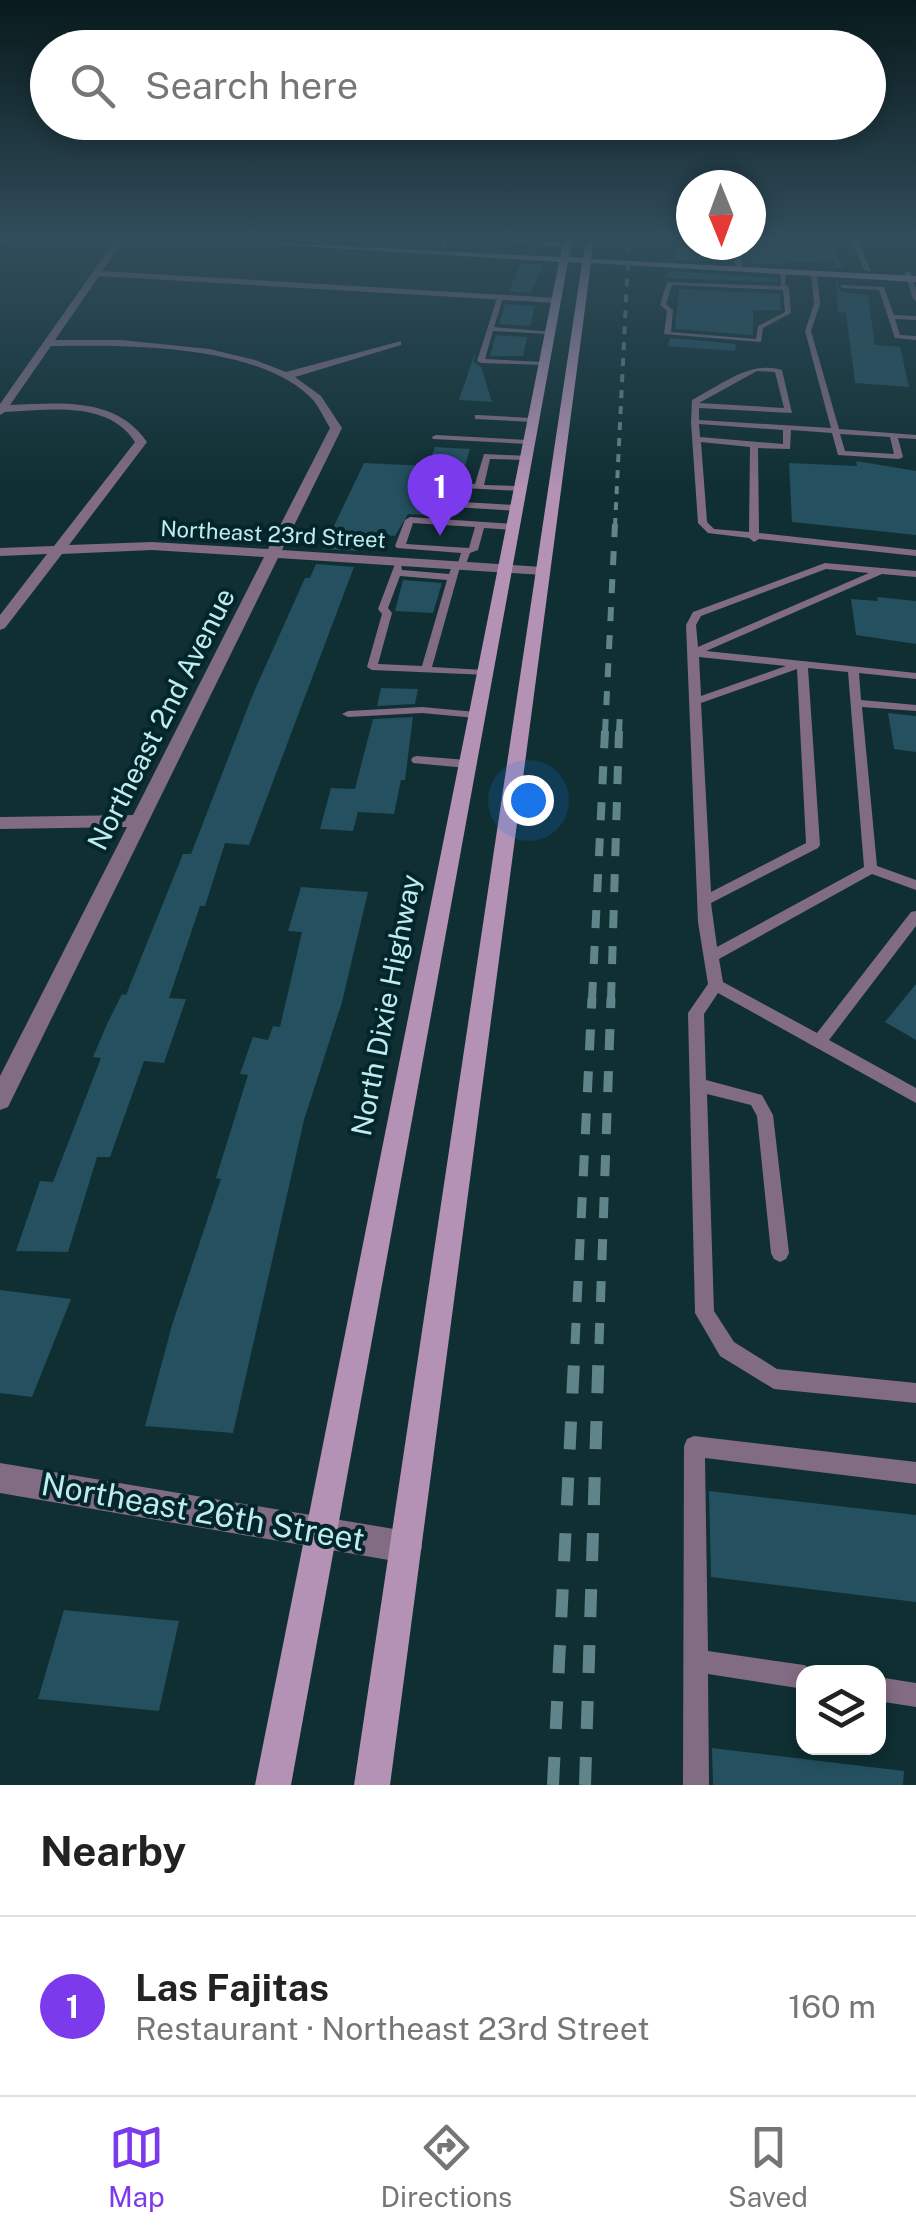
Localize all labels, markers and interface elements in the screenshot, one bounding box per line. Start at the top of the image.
search box [30,30,886,140]
icon: search [65,58,120,113]
text: Search here [145,63,358,108]
north arrow [676,170,766,260]
pin: 1 [408,454,472,536]
street label: Northeast 23rd Street [160,515,386,553]
street label: Northeast 2nd Avenue [80,582,241,855]
your location [503,775,554,826]
street label: North Dixie Highway [344,871,427,1138]
street label: Northeast 26th Street [39,1465,368,1558]
map controls [796,1665,886,1755]
button: layers [796,1665,886,1755]
text: Nearby [40,1826,186,1875]
text: Las Fajitas [135,1965,329,2010]
text: 1 [66,1988,79,2025]
text: 160 m [788,1988,876,2025]
text: Restaurant · Northeast 23rd Street [135,2010,650,2047]
tab: Map [108,2120,165,2213]
tab: Directions [381,2120,512,2213]
tab: Saved [728,2120,808,2213]

